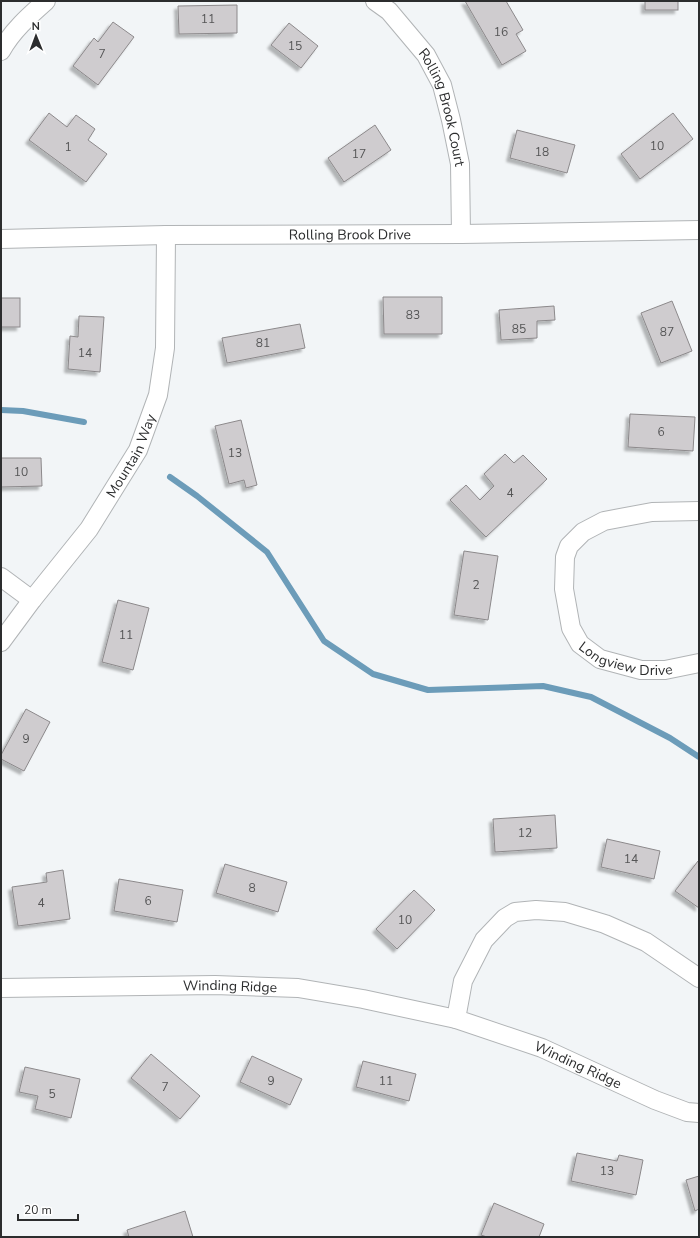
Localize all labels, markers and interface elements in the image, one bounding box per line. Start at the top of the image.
house number: 11 [201,11,215,27]
north arrow [16,16,56,56]
text: N [32,19,40,34]
house number: 16 [494,24,508,40]
house number: 15 [288,38,302,54]
street label: Rolling Brook Court [414,44,470,168]
house number: 7 [98,46,106,62]
house number: 10 [650,138,664,154]
house number: 1 [64,139,72,155]
house number: 18 [535,144,549,160]
house number: 17 [352,146,366,162]
street label: Rolling Brook Drive [289,225,411,244]
house number: 83 [406,307,420,323]
house number: 85 [512,321,526,337]
house number: 87 [660,324,674,340]
house number: 81 [256,335,270,351]
house number: 14 [78,345,92,361]
street label: Mountain Way [101,411,160,501]
house number: 6 [657,424,665,440]
house number: 13 [228,445,242,461]
house number: 10 [14,464,28,480]
house number: 4 [506,485,514,501]
house number: 2 [472,577,480,593]
house number: 11 [119,627,133,643]
street label: Longview Drive [575,637,674,680]
house number: 9 [22,731,30,747]
house number: 12 [518,825,532,841]
house number: 14 [624,851,638,867]
house number: 8 [248,880,256,896]
house number: 6 [144,893,152,909]
house number: 4 [37,895,45,911]
house number: 10 [398,912,412,928]
street label: Winding Ridge [183,975,277,997]
street label: Winding Ridge [531,1036,625,1093]
house number: 9 [267,1073,275,1089]
house number: 11 [379,1073,393,1089]
house number: 7 [161,1079,169,1095]
house number: 5 [48,1086,56,1102]
house number: 13 [600,1163,614,1179]
scale bar [18,1196,78,1222]
text: 20 m [24,1202,52,1218]

